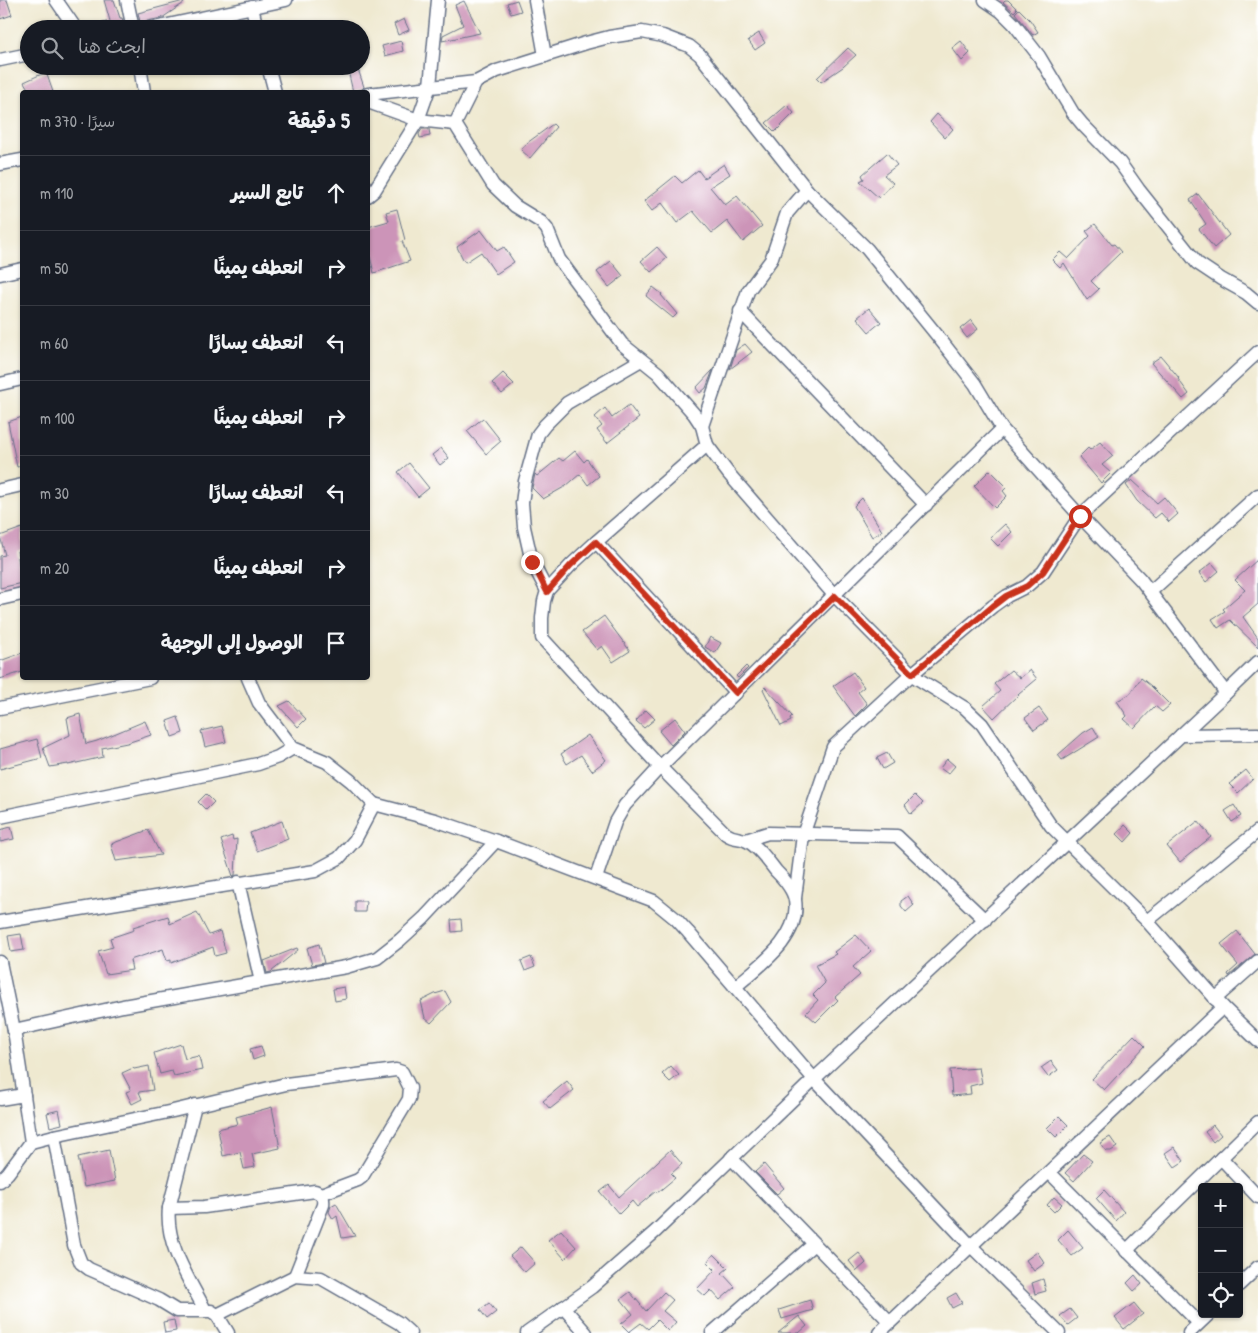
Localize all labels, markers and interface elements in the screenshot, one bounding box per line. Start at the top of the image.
search box [20,20,370,75]
text: ابحث هنا [78,33,146,59]
icon: search [38,34,66,62]
text: 5 دقيقة [288,106,350,135]
text: سيرًا · 370 m [40,110,115,132]
text: تابع السير [231,179,303,205]
icon: ahead [322,179,350,207]
text: 110 m [40,182,73,204]
text: انعطف يمينًا [214,254,303,280]
icon: right [322,254,350,282]
text: 50 m [40,257,69,279]
text: انعطف يسارًا [209,329,303,355]
icon: left [322,329,350,357]
text: 60 m [40,332,68,354]
text: انعطف يمينًا [214,404,303,430]
icon: right [322,404,350,432]
text: 100 m [40,407,75,429]
text: انعطف يسارًا [209,479,303,505]
icon: left [322,479,350,507]
text: 30 m [40,482,69,504]
route start [1069,505,1092,528]
route end [521,551,544,574]
text: انعطف يمينًا [214,554,303,580]
icon: right [322,554,350,582]
text: 20 m [40,557,69,579]
text: الوصول إلى الوجهة [161,629,303,655]
icon: arrive [322,629,350,657]
map controls [1198,1183,1243,1318]
button: + [1198,1183,1243,1228]
button: − [1198,1228,1243,1273]
button: locate [1198,1273,1243,1318]

